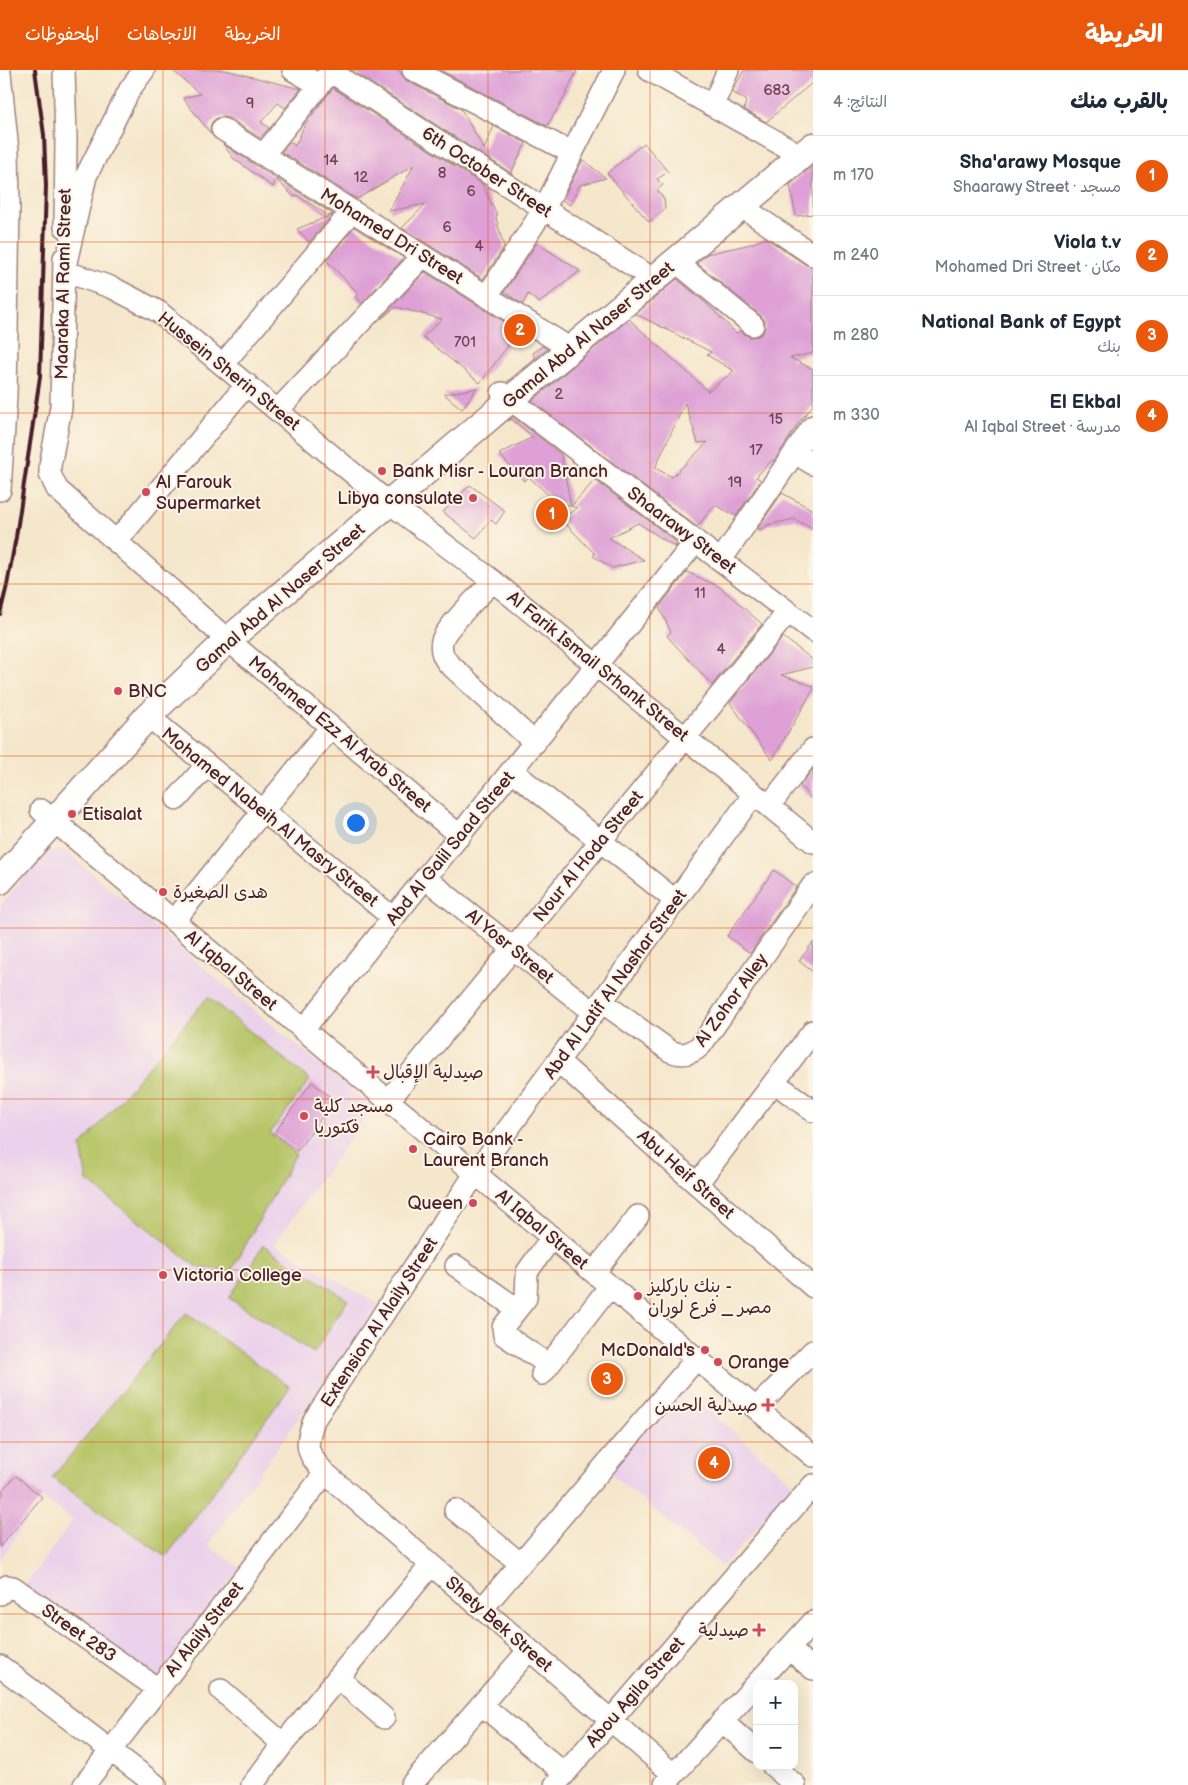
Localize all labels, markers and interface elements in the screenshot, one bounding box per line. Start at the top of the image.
text: الخريطة [1085,20,1163,49]
text: المحفوظات [25,24,99,45]
text: الاتجاهات [127,24,197,45]
text: الخريطة [225,24,281,45]
house number: 683 [763,81,791,100]
text: بالقرب منك [1070,89,1168,114]
text: النتائج: 4 [833,93,887,112]
house number: 9 [246,94,254,113]
street label: 6th October Street [418,122,556,222]
house number: 14 [324,151,338,170]
text: Sha'arawy Mosque [960,151,1121,174]
house number: 8 [438,164,447,183]
text: 170 m [833,166,874,185]
text: 1 [1149,166,1155,185]
house number: 12 [354,168,368,187]
text: مسجد · Shaarawy Street [953,178,1121,197]
house number: 6 [466,182,476,200]
street label: Mohamed Dri Street [316,184,467,289]
street label: Maaraka Al Raml Street [51,188,76,380]
house number: 6 [442,218,452,237]
text: Viola t.v [1054,231,1121,254]
house number: 4 [474,237,484,256]
text: 240 m [833,246,879,265]
text: 2 [1147,246,1157,265]
street label: Gamal Abd Al Naser Street [498,257,679,413]
text: مكان · Mohamed Dri Street [935,258,1121,277]
street label: Hussein Sherin Street [153,308,304,435]
pin: 2 [504,311,536,349]
text: National Bank of Egypt [921,311,1121,334]
text: 280 m [833,326,879,345]
text: 3 [1147,326,1157,345]
house number: 701 [454,333,476,352]
text: بنك [1097,338,1121,357]
house number: 2 [555,385,564,404]
text: El Ekbal [1050,391,1121,414]
text: 330 m [833,406,880,425]
text: 4 [1147,406,1157,425]
house number: 15 [769,410,783,429]
text: مدرسة · Al Iqbal Street [964,418,1121,437]
house number: 17 [749,441,763,460]
place label: Bank Misr - Louran Branch [392,461,608,482]
marker: Bank Misr - Louran Branch [376,465,388,477]
place label: Al Farouk Supermarket [156,472,261,514]
house number: 19 [728,473,742,492]
street label: Shaarawy Street [623,483,741,579]
marker: Al Farouk Supermarket [140,486,152,498]
place label: Libya consulate [337,488,463,509]
marker: Libya consulate [467,492,479,504]
pin: 1 [536,495,568,533]
street label: Gamal Abd Al Naser Street [191,519,370,678]
house number: 11 [694,584,706,603]
street label: Al Farik Ismail Srhank Street [503,587,693,746]
house number: 4 [716,640,726,659]
street label: Mohamed Ezz Al Arab Street [244,652,436,817]
place label: BNC [128,681,167,702]
marker: BNC [112,685,124,697]
street label: Mohamed Nabeih Al Masry Street [157,723,383,912]
street label: Abd Al Galil Saad Street [382,767,519,930]
street label: Nour Al Hoda Street [529,786,648,926]
place label: Etisalat [82,804,143,825]
marker: Etisalat [66,808,78,820]
your location [343,810,369,836]
place label: هدى الصغيرة [173,882,268,903]
street label: Abd Al Latif Al Nashar Street [539,885,692,1083]
marker: هدى الصغيرة [157,886,169,898]
street label: Al Yosr Street [461,904,558,989]
street label: Al Iqbal Street [180,926,282,1015]
street label: Al Zohor Alley [691,949,773,1051]
place label: صيدلية الإقبال [383,1062,484,1083]
marker: صيدلية الإقبال [367,1066,379,1078]
place label: مسجد كلية فكتوريا [314,1096,393,1138]
marker: مسجد كلية فكتوريا [298,1110,310,1122]
street label: Abu Heif Street [633,1125,739,1224]
place label: Cairo Bank - Laurent Branch [423,1129,549,1171]
marker: Cairo Bank - Laurent Branch [407,1143,419,1155]
street label: Al Iqbal Street [491,1185,593,1274]
place label: Queen [407,1193,463,1214]
marker: Queen [467,1197,479,1209]
street label: Extension Al Alaily Street [317,1233,443,1411]
place label: Victoria College [173,1265,302,1286]
marker: Victoria College [157,1269,169,1281]
place label: بنك باركليز - مصر _ فرع لوران [646,1276,772,1319]
marker: بنك باركليز - مصر _ فرع لوران [632,1290,644,1302]
place label: McDonald's [601,1340,695,1361]
marker: McDonald's [699,1344,711,1356]
place label: Orange [728,1352,790,1373]
marker: Orange [712,1356,724,1368]
pin: 3 [591,1360,623,1398]
place label: صيدلية الحسن [655,1395,758,1416]
marker: صيدلية الحسن [762,1399,774,1411]
pin: 4 [698,1444,730,1482]
street label: Shety Bek Street [441,1572,557,1677]
street label: Al Alaily Street [161,1578,248,1681]
street label: Street 283 [37,1600,120,1667]
place label: صيدلية [698,1620,749,1641]
marker: صيدلية [753,1624,765,1636]
street label: Abou Agila Street [582,1633,689,1752]
map controls [753,1680,798,1770]
button: + [753,1680,798,1725]
button: − [753,1725,798,1770]

